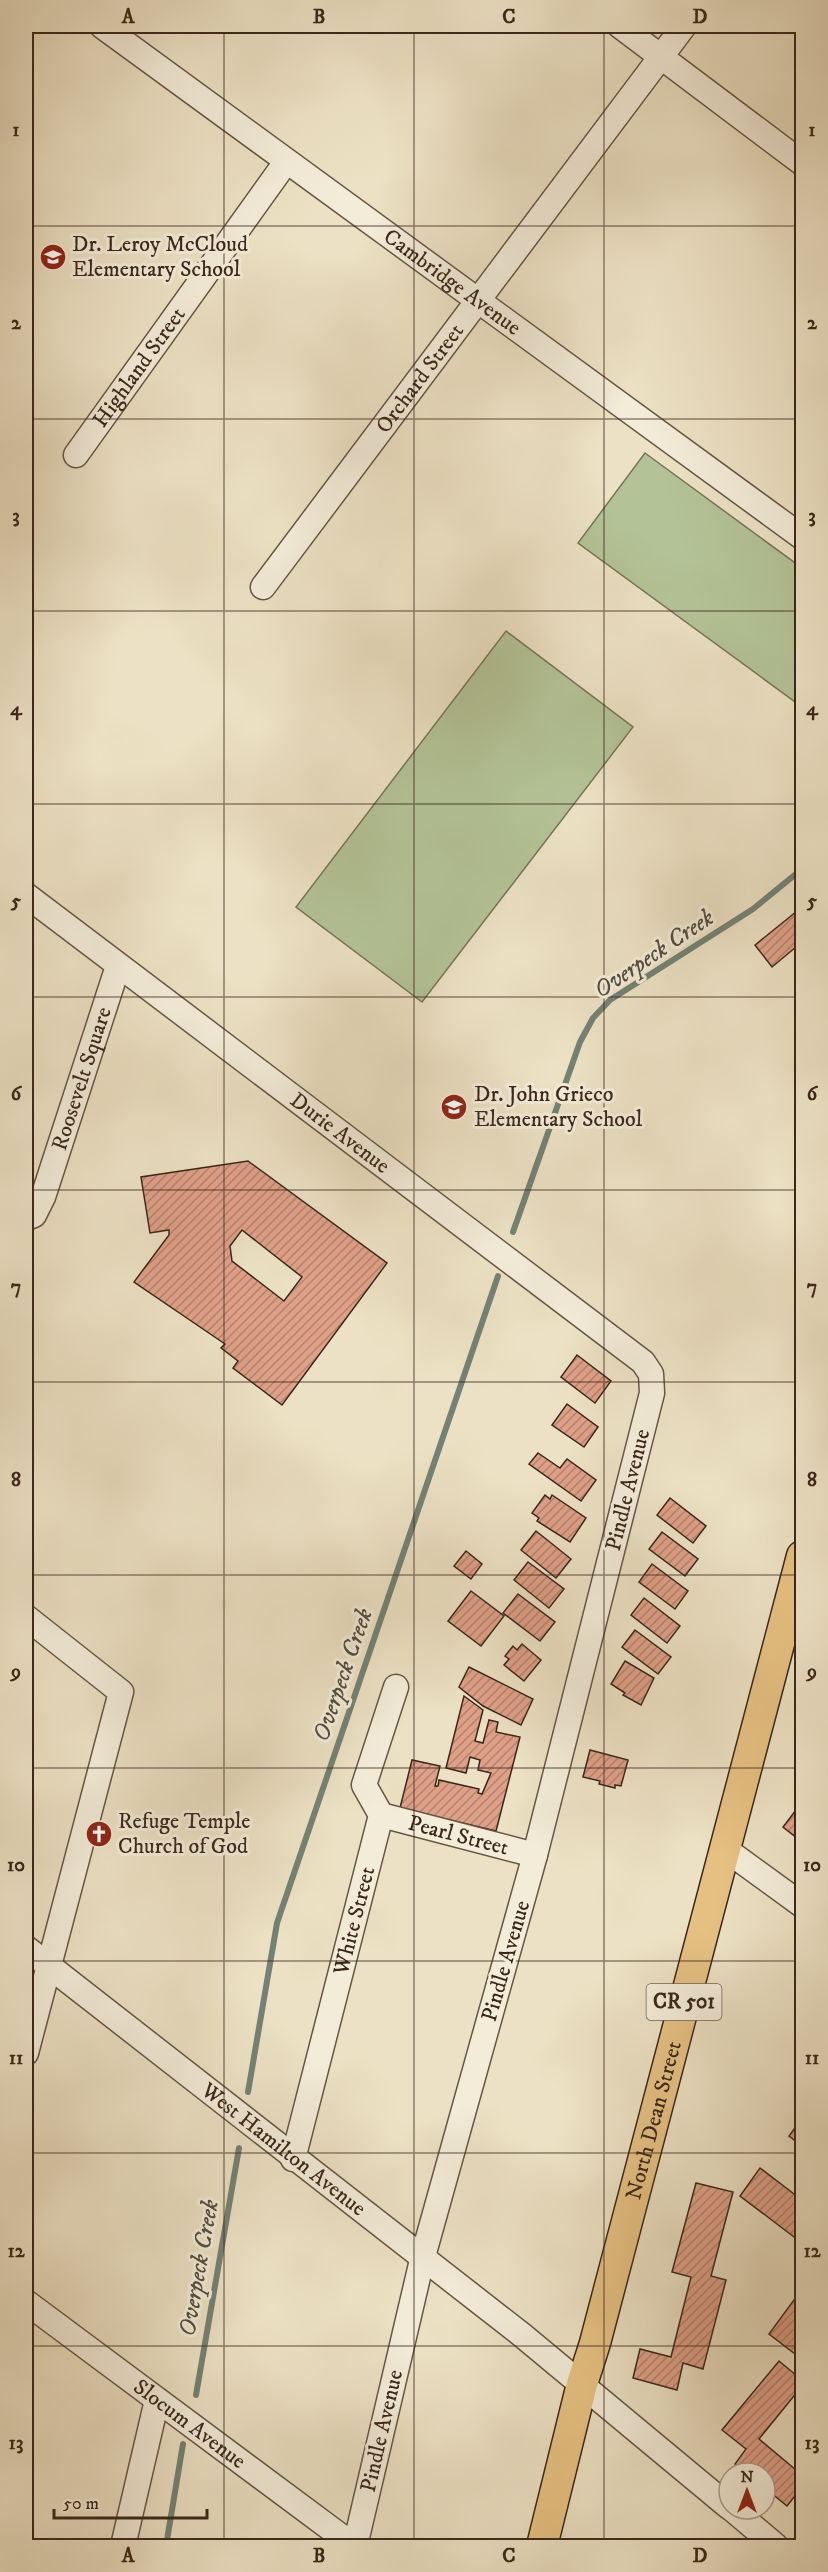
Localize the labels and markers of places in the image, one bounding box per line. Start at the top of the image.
place label: Dr. Leroy McCloud Elementary School [72,231,248,283]
school or university icon: Dr. Leroy McCloud Elementary School [38,242,68,272]
place label: Dr. John Grieco Elementary School [474,1081,643,1133]
school or university icon: Dr. John Grieco Elementary School [439,1092,469,1122]
place label: Refuge Temple Church of God [118,1808,250,1860]
church icon: Refuge Temple Church of God [84,1819,114,1849]

